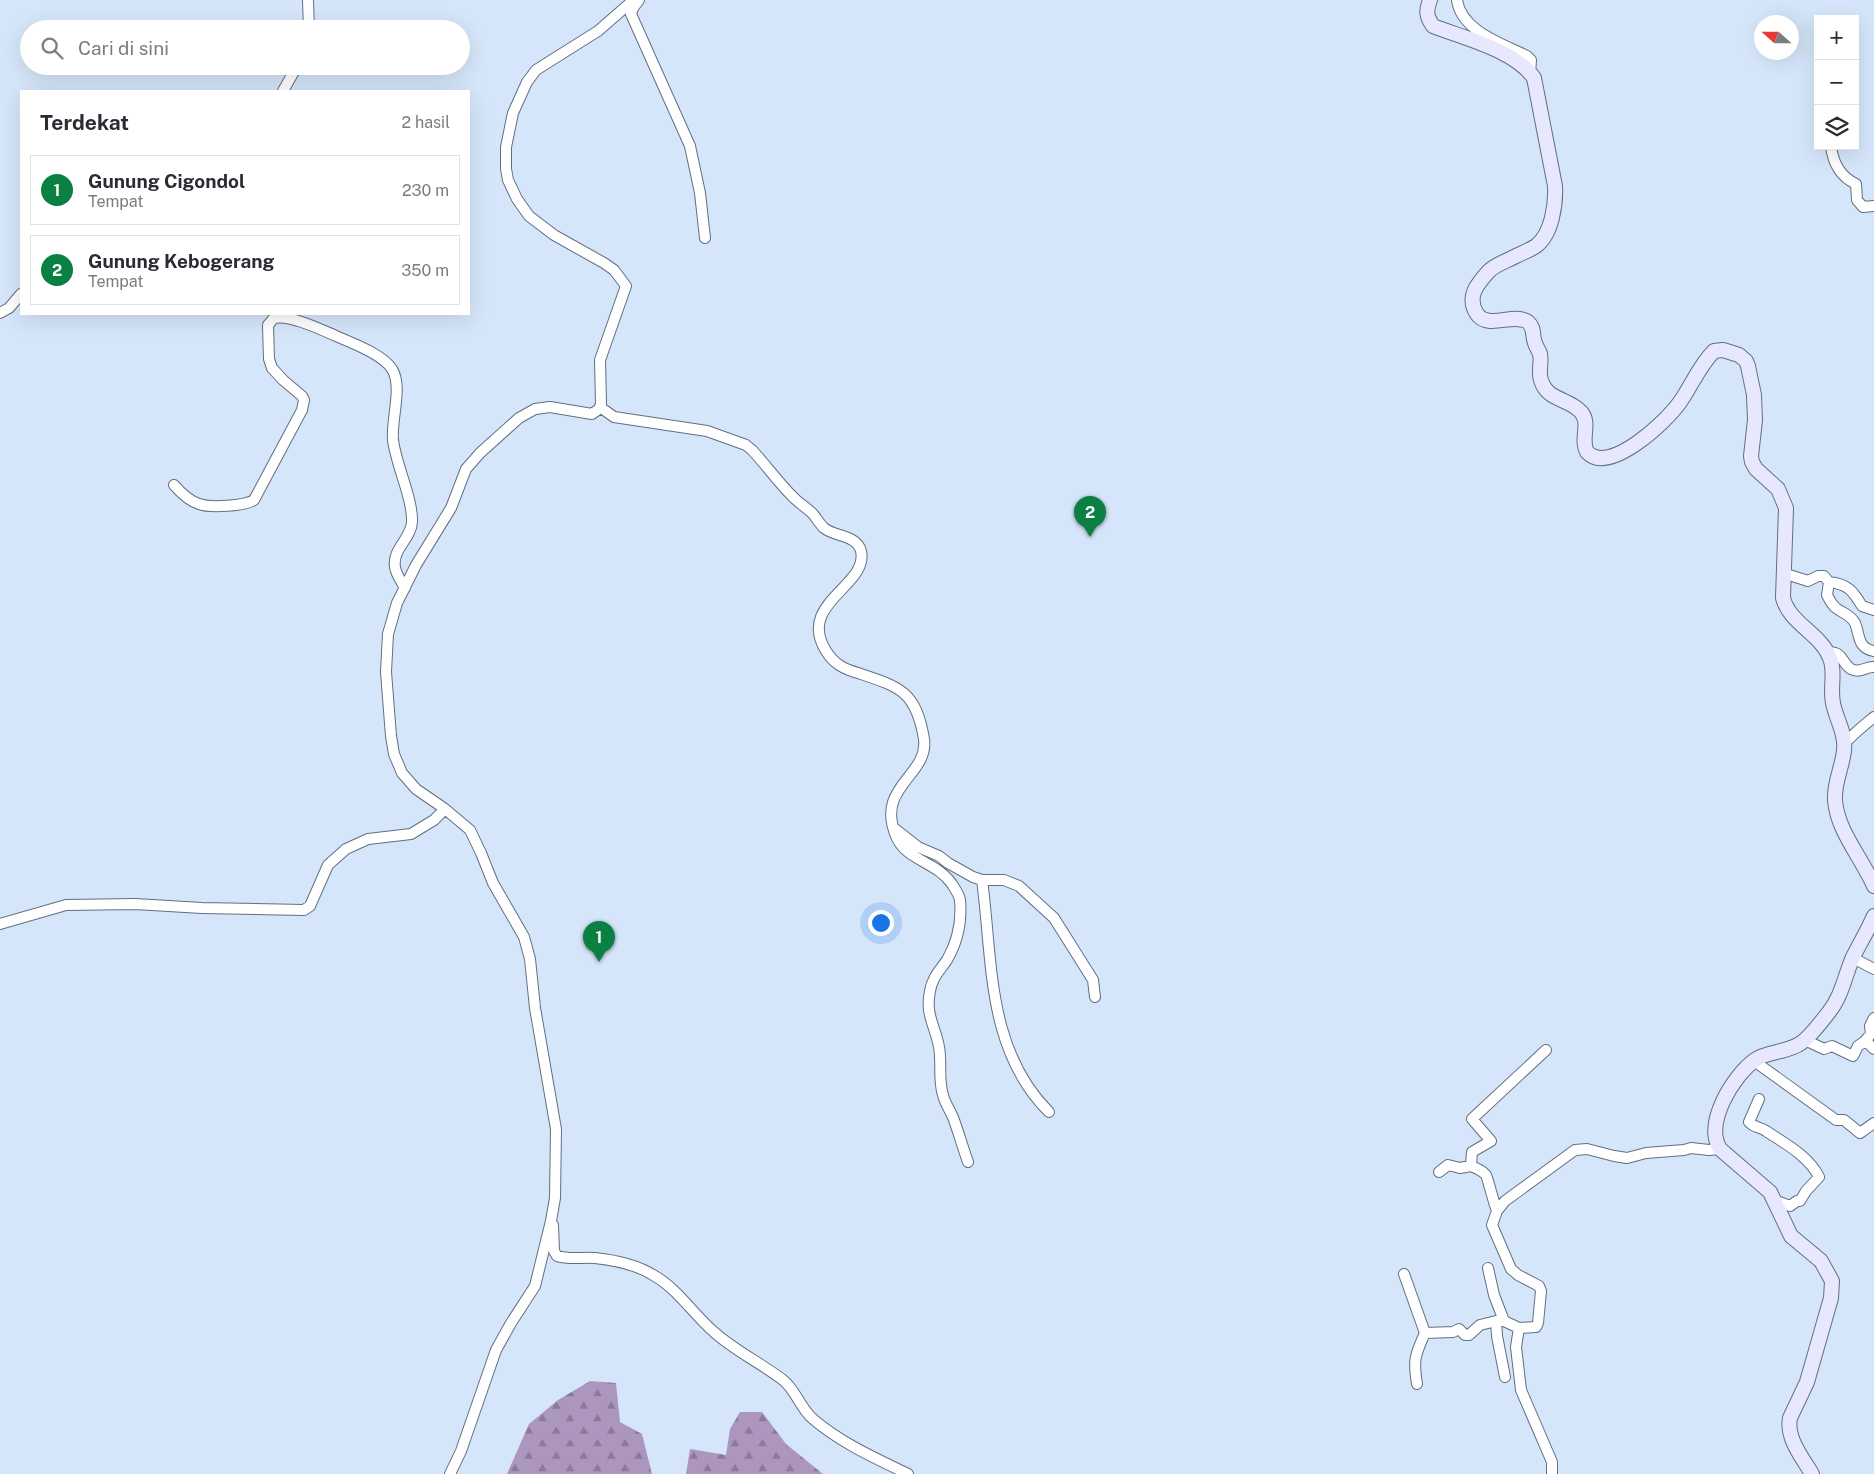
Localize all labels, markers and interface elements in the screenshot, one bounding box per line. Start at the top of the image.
north arrow [1754,15,1799,60]
map controls [1814,15,1859,150]
button: + [1814,15,1859,60]
search box [20,20,470,75]
icon: search [38,34,66,62]
text: Cari di sini [78,37,169,59]
button: − [1814,60,1859,105]
button: layers [1814,105,1859,150]
text: Terdekat [40,110,129,135]
text: 2 hasil [402,113,450,132]
text: Gunung Cigondol [88,170,245,192]
text: 1 [54,181,60,200]
text: 230 m [402,181,449,200]
text: Tempat [88,192,143,211]
text: Gunung Kebogerang [88,250,274,272]
text: 2 [52,261,62,280]
text: 350 m [401,261,449,280]
text: Tempat [88,272,143,291]
pin: 2 [1074,496,1106,537]
your location [868,910,894,936]
pin: 1 [583,921,615,962]

